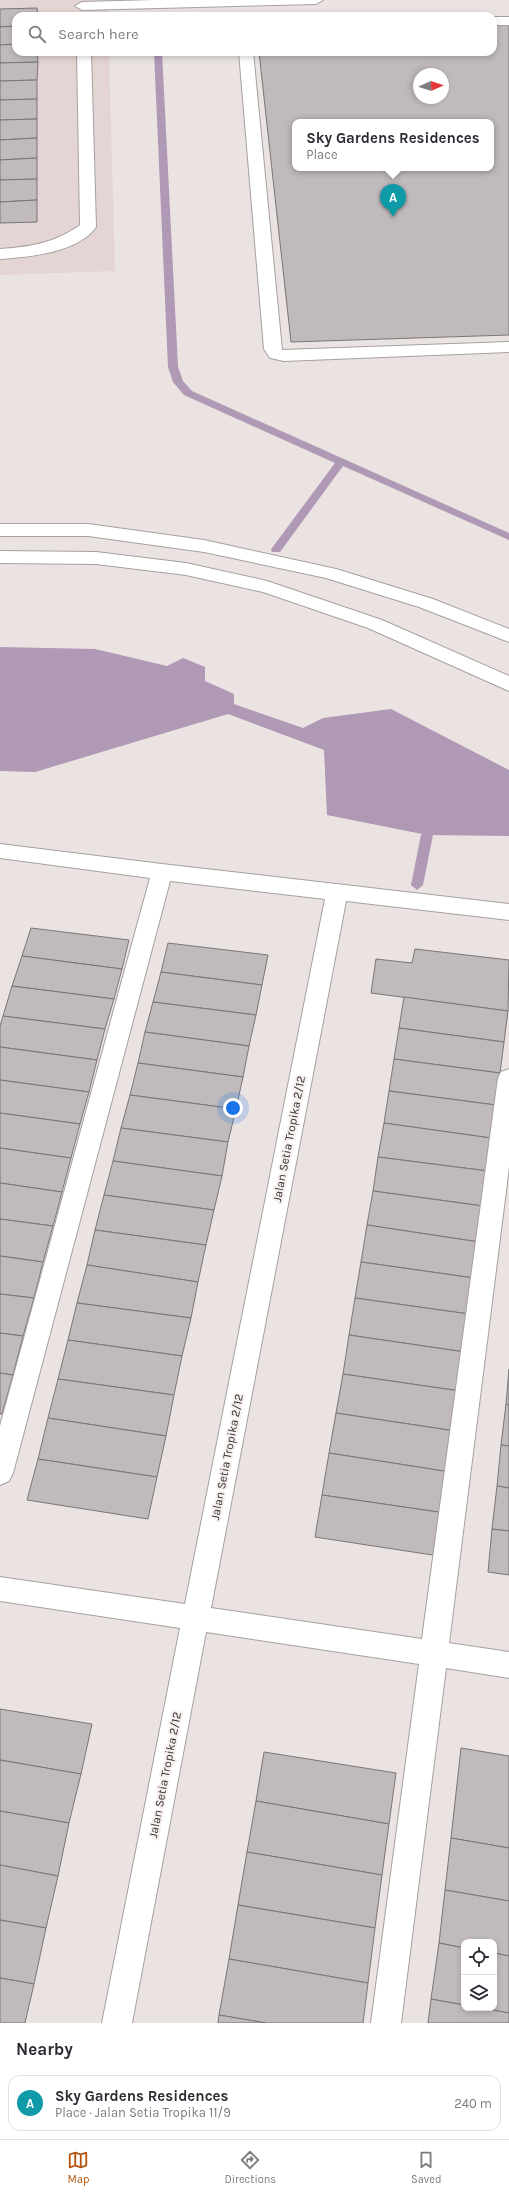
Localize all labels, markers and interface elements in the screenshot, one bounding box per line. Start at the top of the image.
search box [12,12,497,56]
icon: search [26,23,48,45]
text: Search here [58,25,139,43]
north arrow [413,68,449,104]
popup [292,119,494,171]
text: Sky Gardens Residences [306,129,480,147]
text: Place [306,147,338,162]
pin: A [380,184,406,217]
street label: Jalan Setia Tropika 2/12 [270,1075,308,1203]
your location [223,1098,243,1118]
street label: Jalan Setia Tropika 2/12 [208,1393,246,1521]
street label: Jalan Setia Tropika 2/12 [146,1711,184,1839]
map controls [461,1939,497,2011]
button: locate [461,1939,497,1975]
button: layers [461,1975,497,2011]
text: Nearby [16,2039,73,2059]
text: Sky Gardens Residences [55,2087,228,2105]
text: A [26,2096,34,2111]
text: 240 m [454,2096,492,2111]
text: Place · Jalan Setia Tropika 11/9 [55,2105,231,2120]
tab: Map [67,2149,89,2186]
tab: Directions [224,2149,276,2186]
tab: Saved [411,2149,442,2186]

